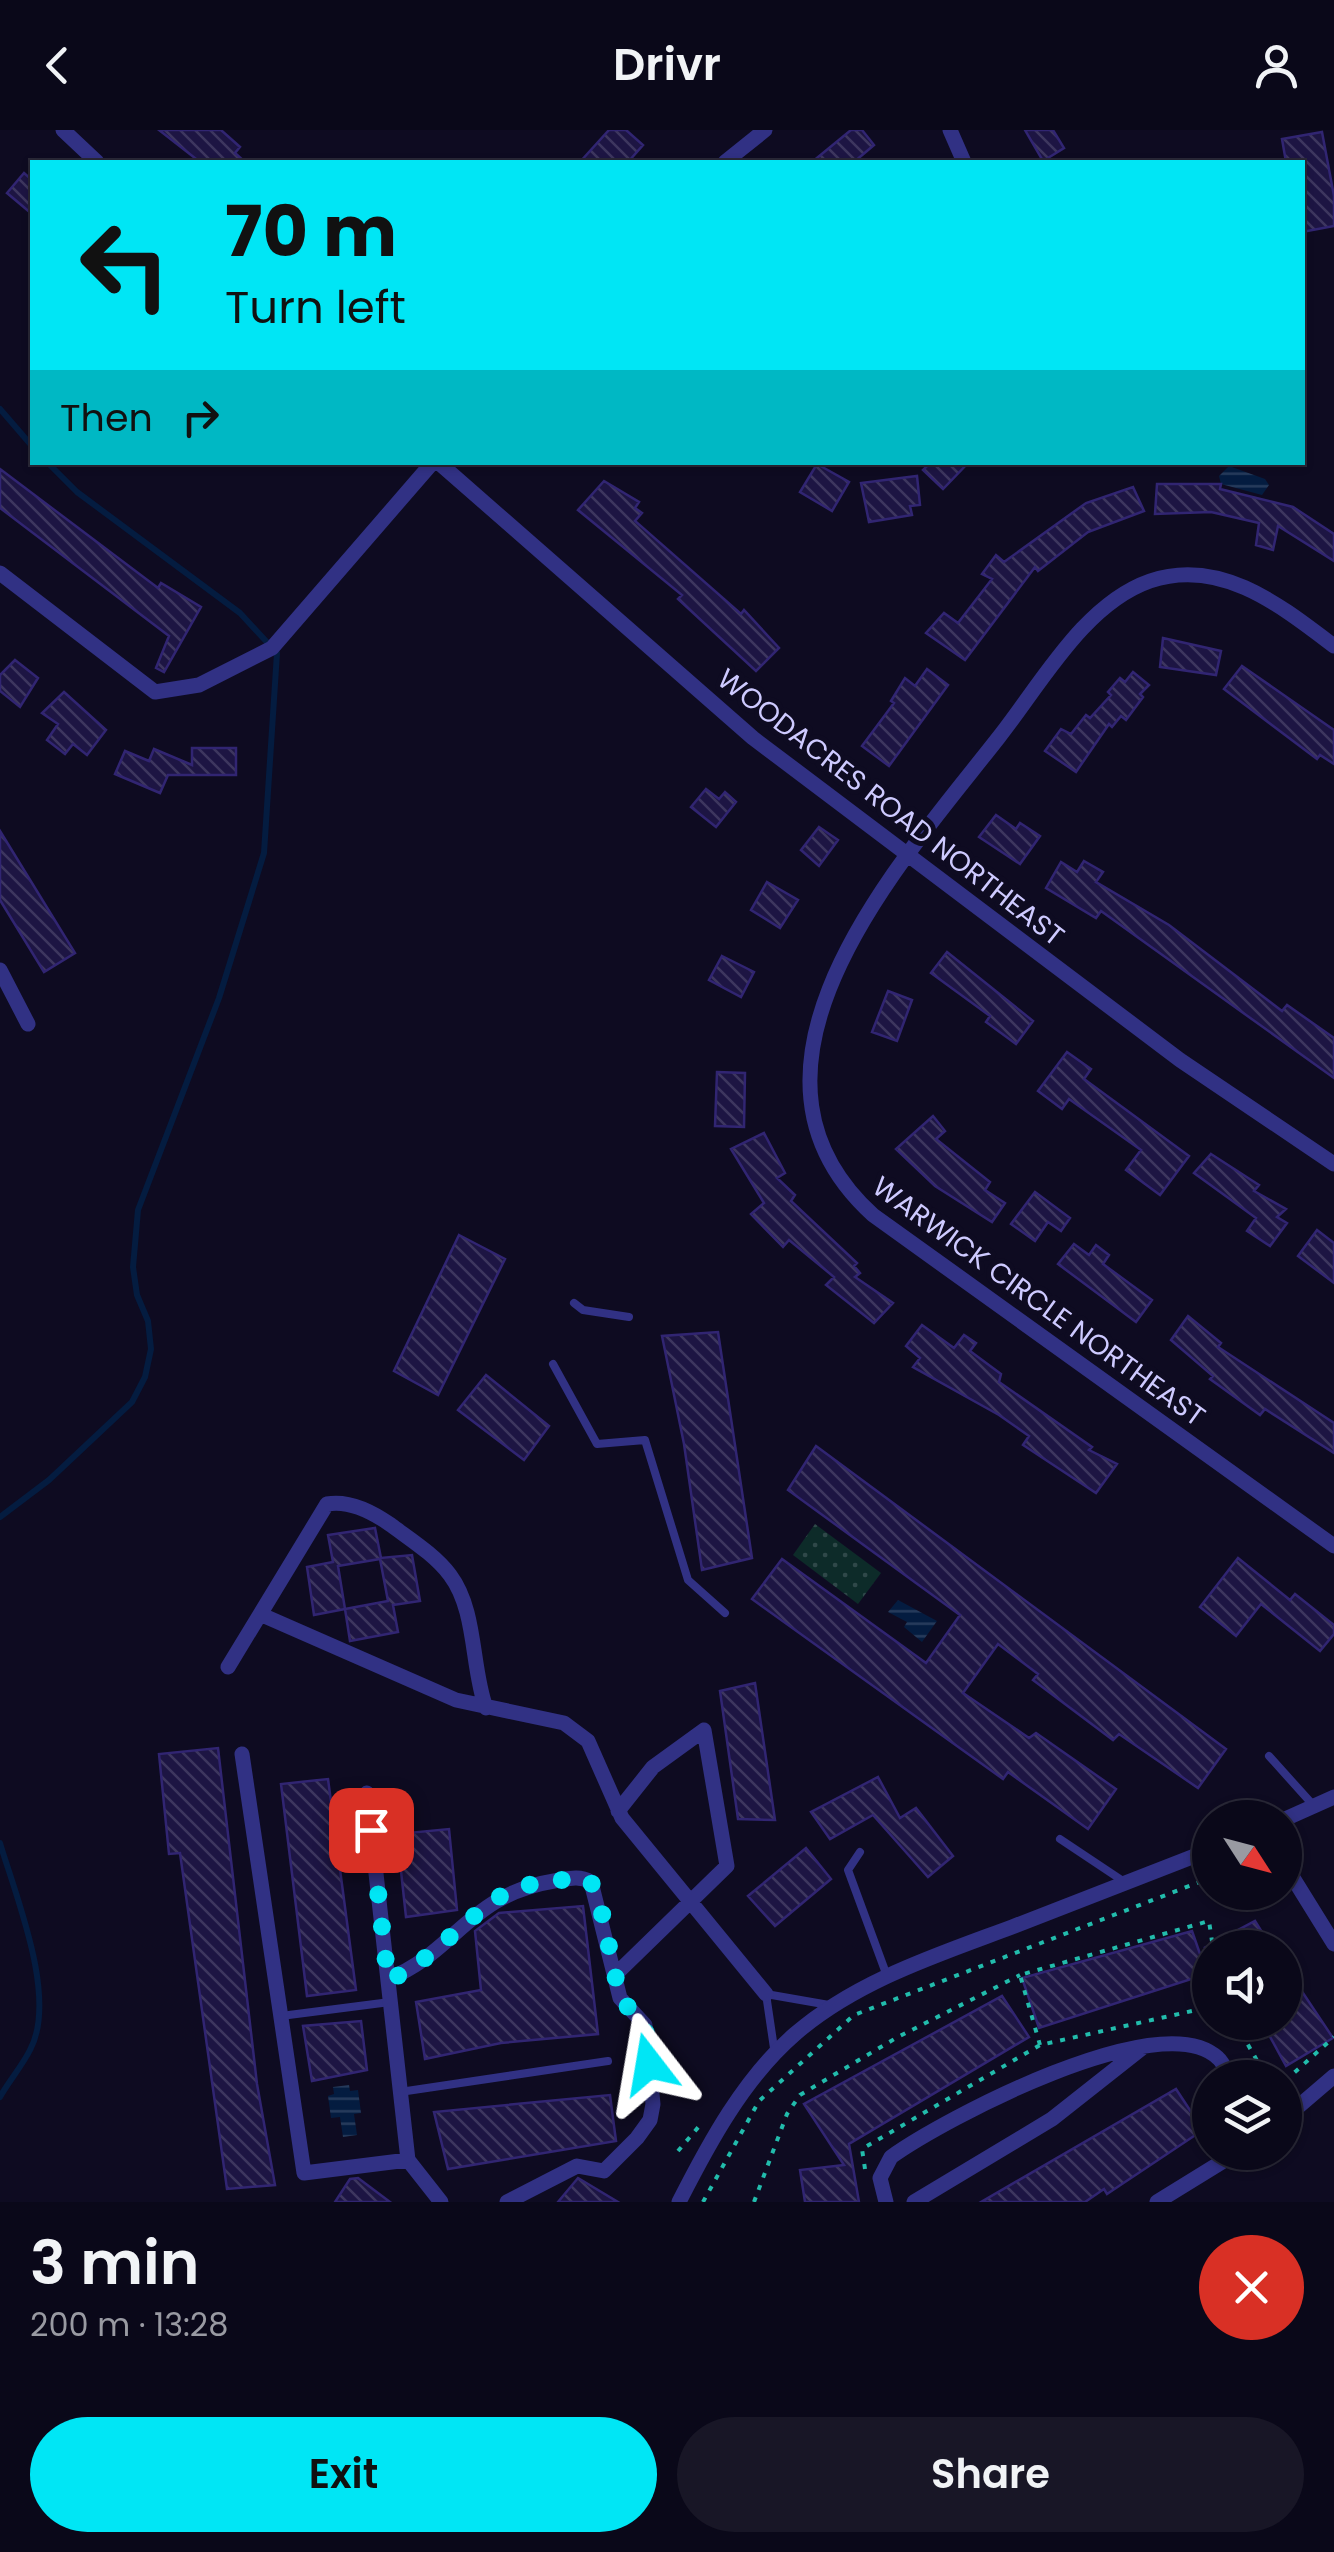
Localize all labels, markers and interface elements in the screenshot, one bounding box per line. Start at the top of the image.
text: Drivr [613,33,721,96]
icon: back [30,38,85,93]
icon: person [1249,38,1304,93]
text: 70 m [225,182,397,281]
icon: left [60,200,190,330]
text: Turn left [225,276,406,339]
icon: right [173,390,228,445]
text: Then [60,391,153,444]
street label: WOODACRES ROAD NORTHEAST [709,660,1072,955]
street label: WARWICK CIRCLE NORTHEAST [864,1167,1213,1435]
pin [329,1788,414,1873]
north arrow [1192,1800,1302,1910]
map controls [1192,1800,1302,2170]
icon: arrive [344,1803,399,1858]
button: sound [1192,1930,1302,2040]
position arrow [597,2012,701,2116]
button: layers [1192,2060,1302,2170]
text: 3 min [30,2221,199,2305]
button: close [1199,2235,1304,2340]
text: 200 m · 13:28 [30,2302,228,2347]
button: Exit [30,2417,657,2532]
button: Share [677,2417,1304,2532]

